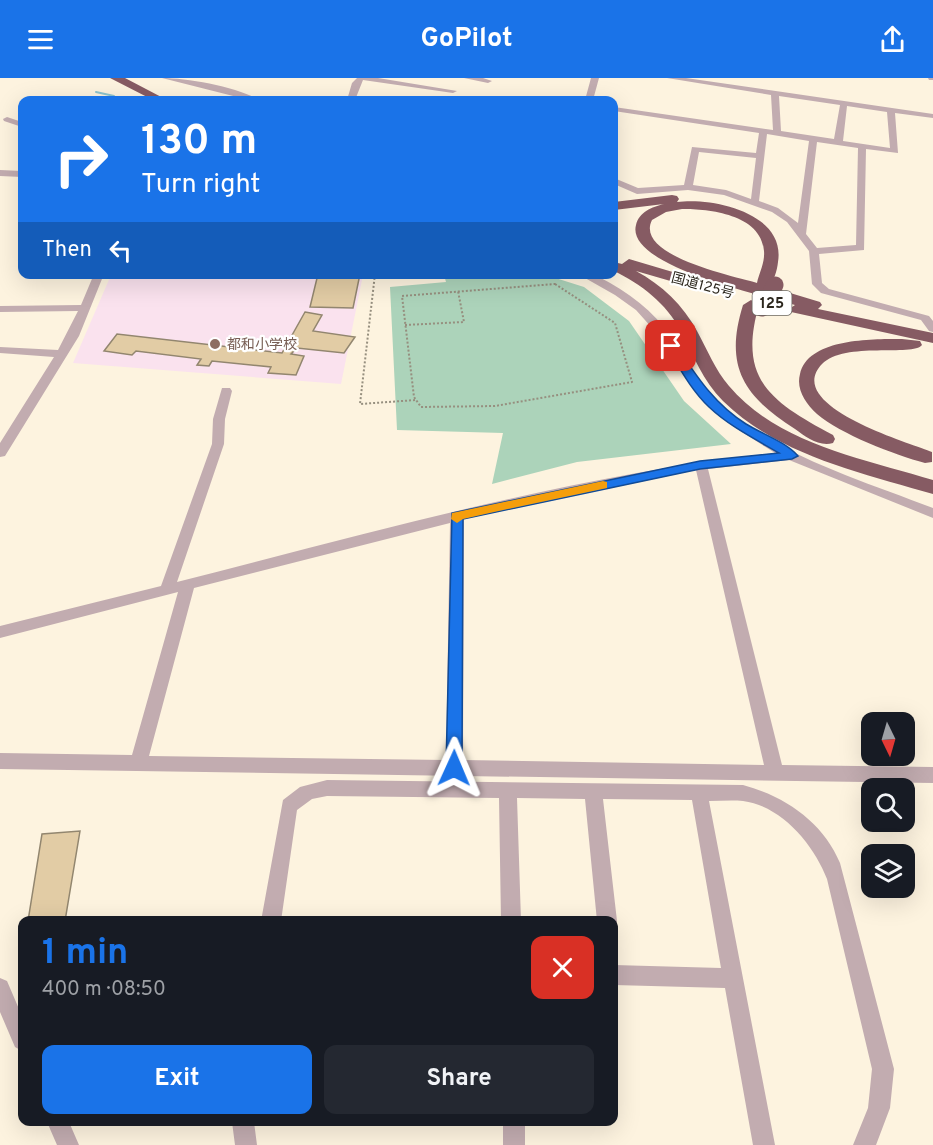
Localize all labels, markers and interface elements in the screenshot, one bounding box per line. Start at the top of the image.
text: GoPilot [420,22,513,56]
icon: menu [24,23,57,56]
icon: share [876,23,909,56]
text: 130 m [141,116,257,169]
icon: right [42,120,120,198]
text: Turn right [141,168,260,202]
icon: left [104,234,137,267]
text: Then [42,237,92,264]
street label: 国道125号 [669,270,736,303]
road number: 125 [752,291,792,315]
pin [645,320,696,371]
icon: arrive [654,329,687,362]
marker: 都和小学校 [208,337,222,351]
place label: 都和小学校 [227,337,297,354]
north arrow [861,712,915,766]
map controls [861,712,915,898]
position arrow [422,736,486,800]
button: search [861,778,915,832]
button: layers [861,844,915,898]
text: 1 min [42,931,128,977]
button: close [531,936,594,999]
text: 400 m · 08:50 [42,977,166,1003]
button: Exit [42,1045,312,1114]
button: Share [324,1045,594,1114]

